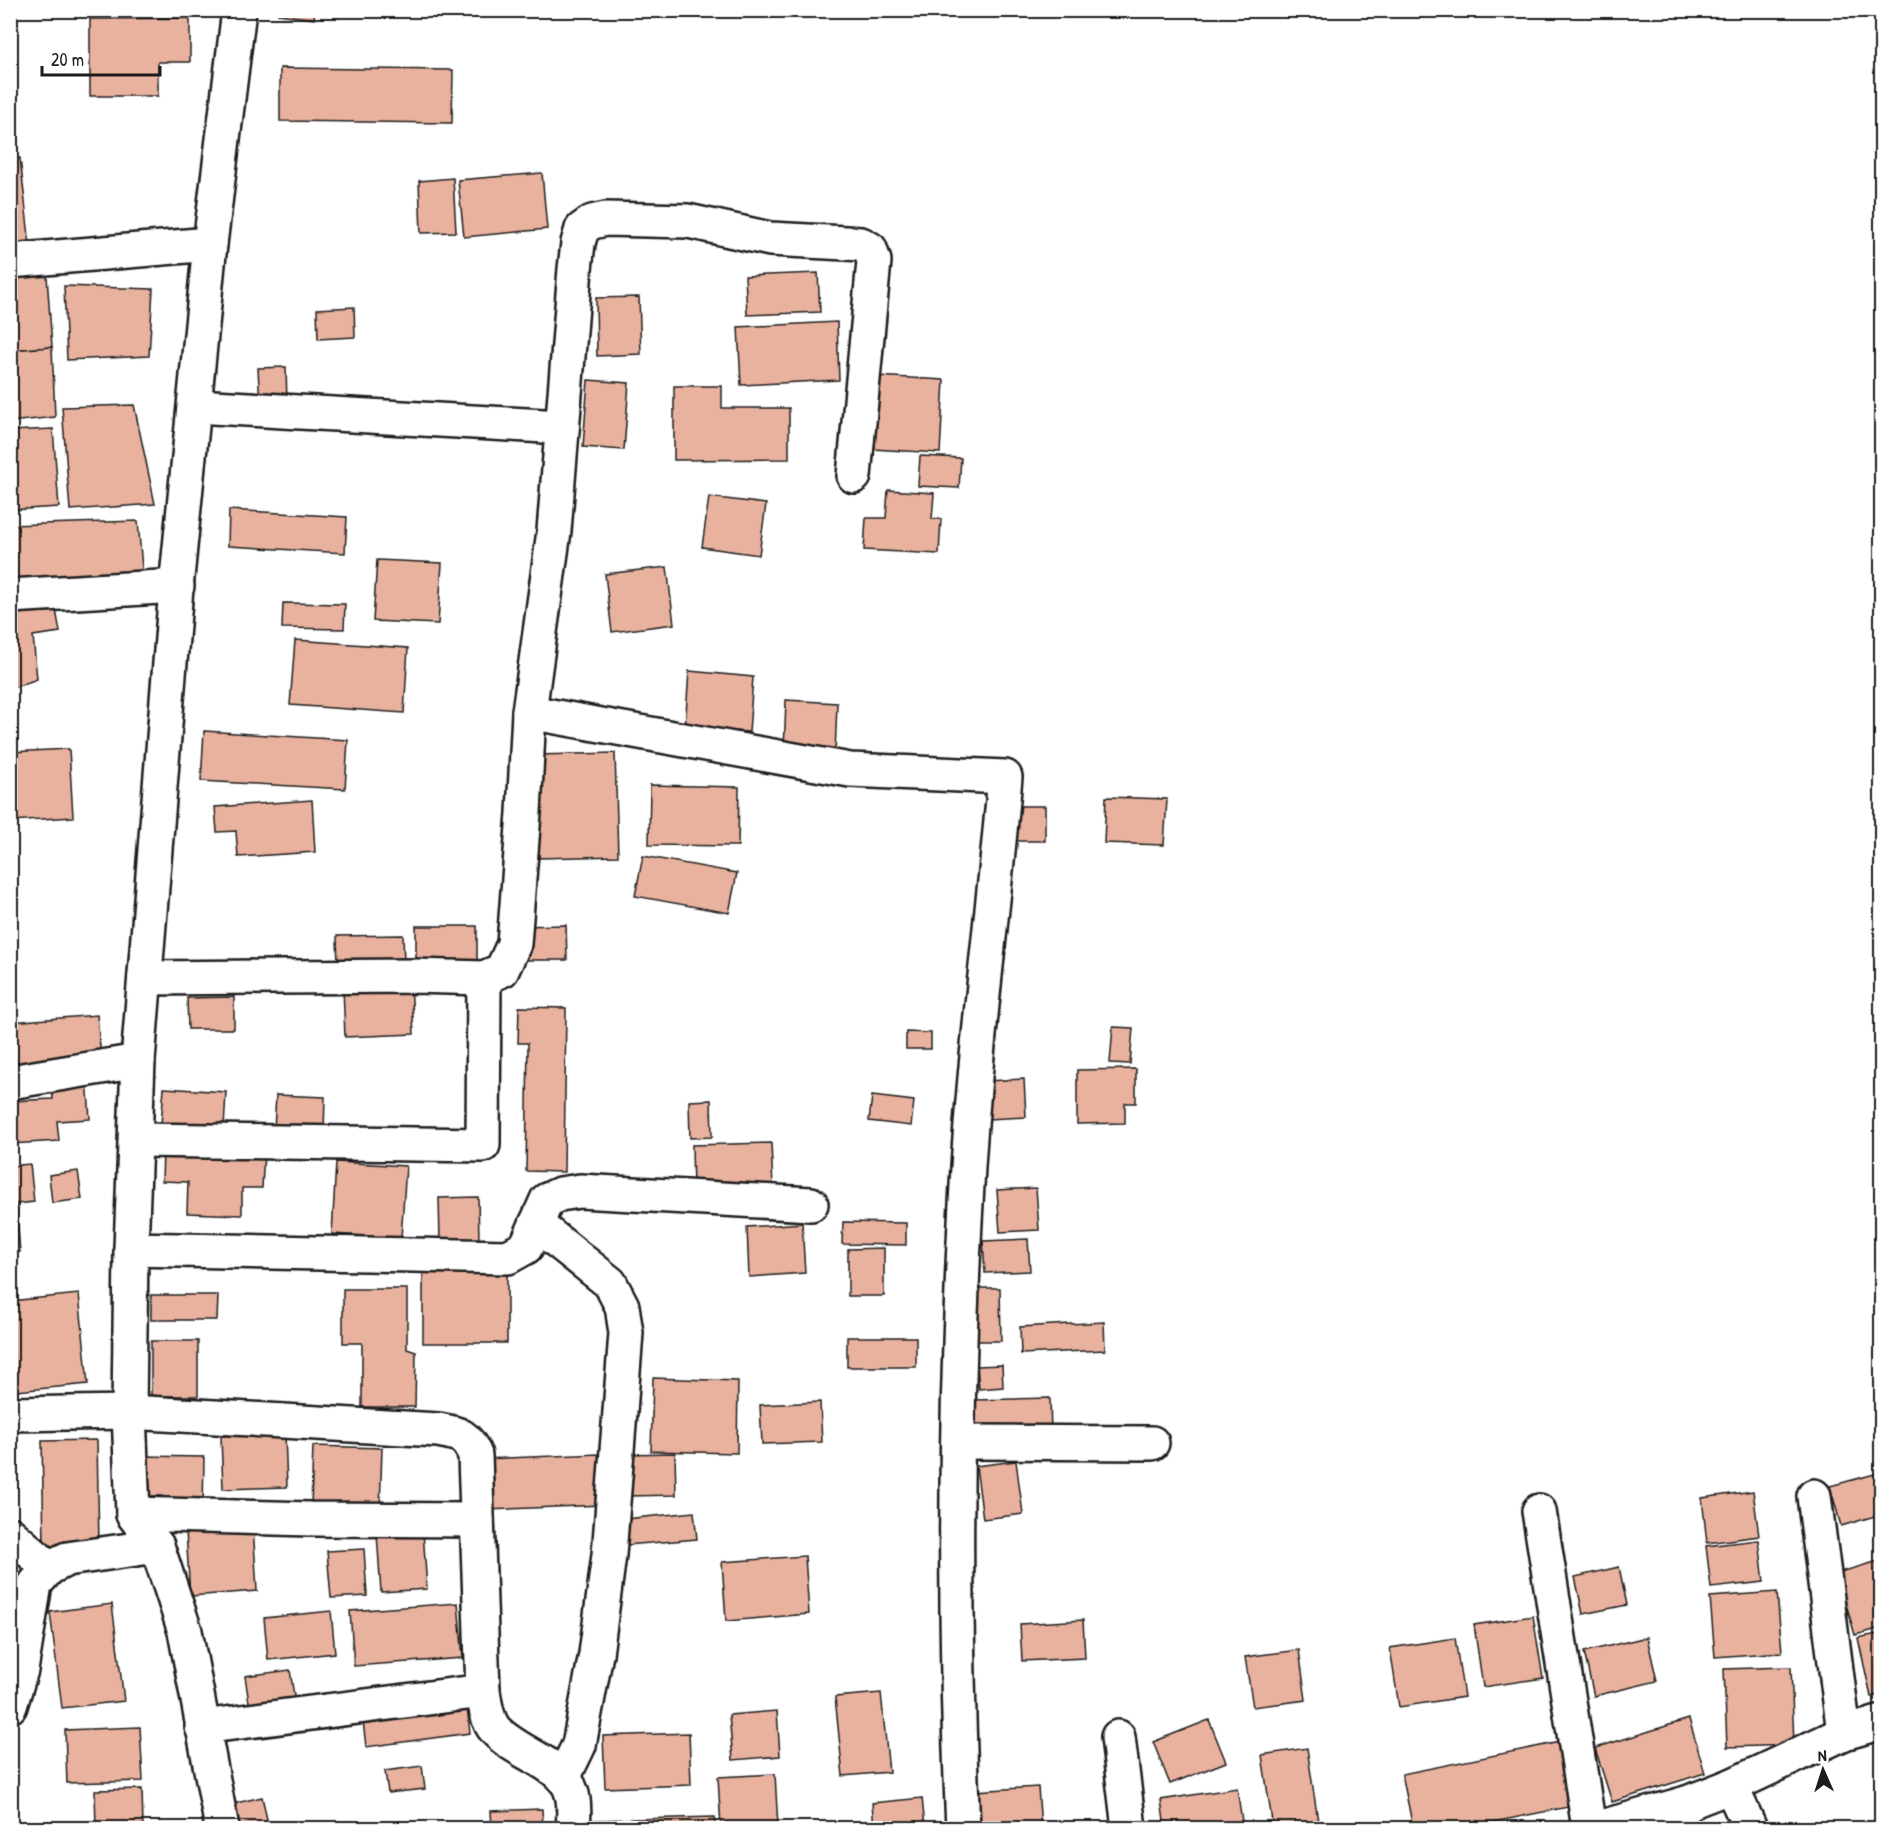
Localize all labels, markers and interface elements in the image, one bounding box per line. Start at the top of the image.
scale bar [42,39,160,77]
text: 20 m [51,47,84,72]
north arrow [1793,1740,1853,1800]
text: N [1817,1744,1828,1766]

